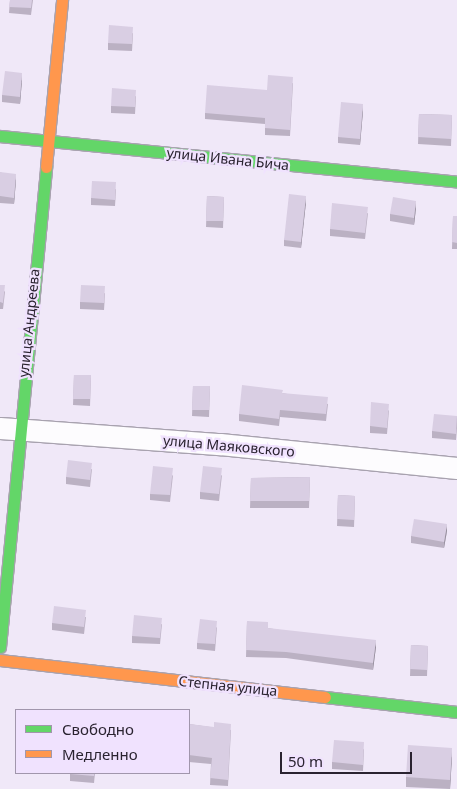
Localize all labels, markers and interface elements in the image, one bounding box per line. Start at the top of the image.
street label: улица Ивана Бича [166,144,290,174]
street label: улица Андреева [15,268,43,378]
street label: улица Маяковского [163,432,295,460]
street label: Степная улица [178,672,278,700]
legend [15,709,190,774]
text: Свободно [62,719,134,739]
scale bar [282,742,414,774]
text: Медленно [62,744,138,764]
text: 50 m [288,751,323,771]

